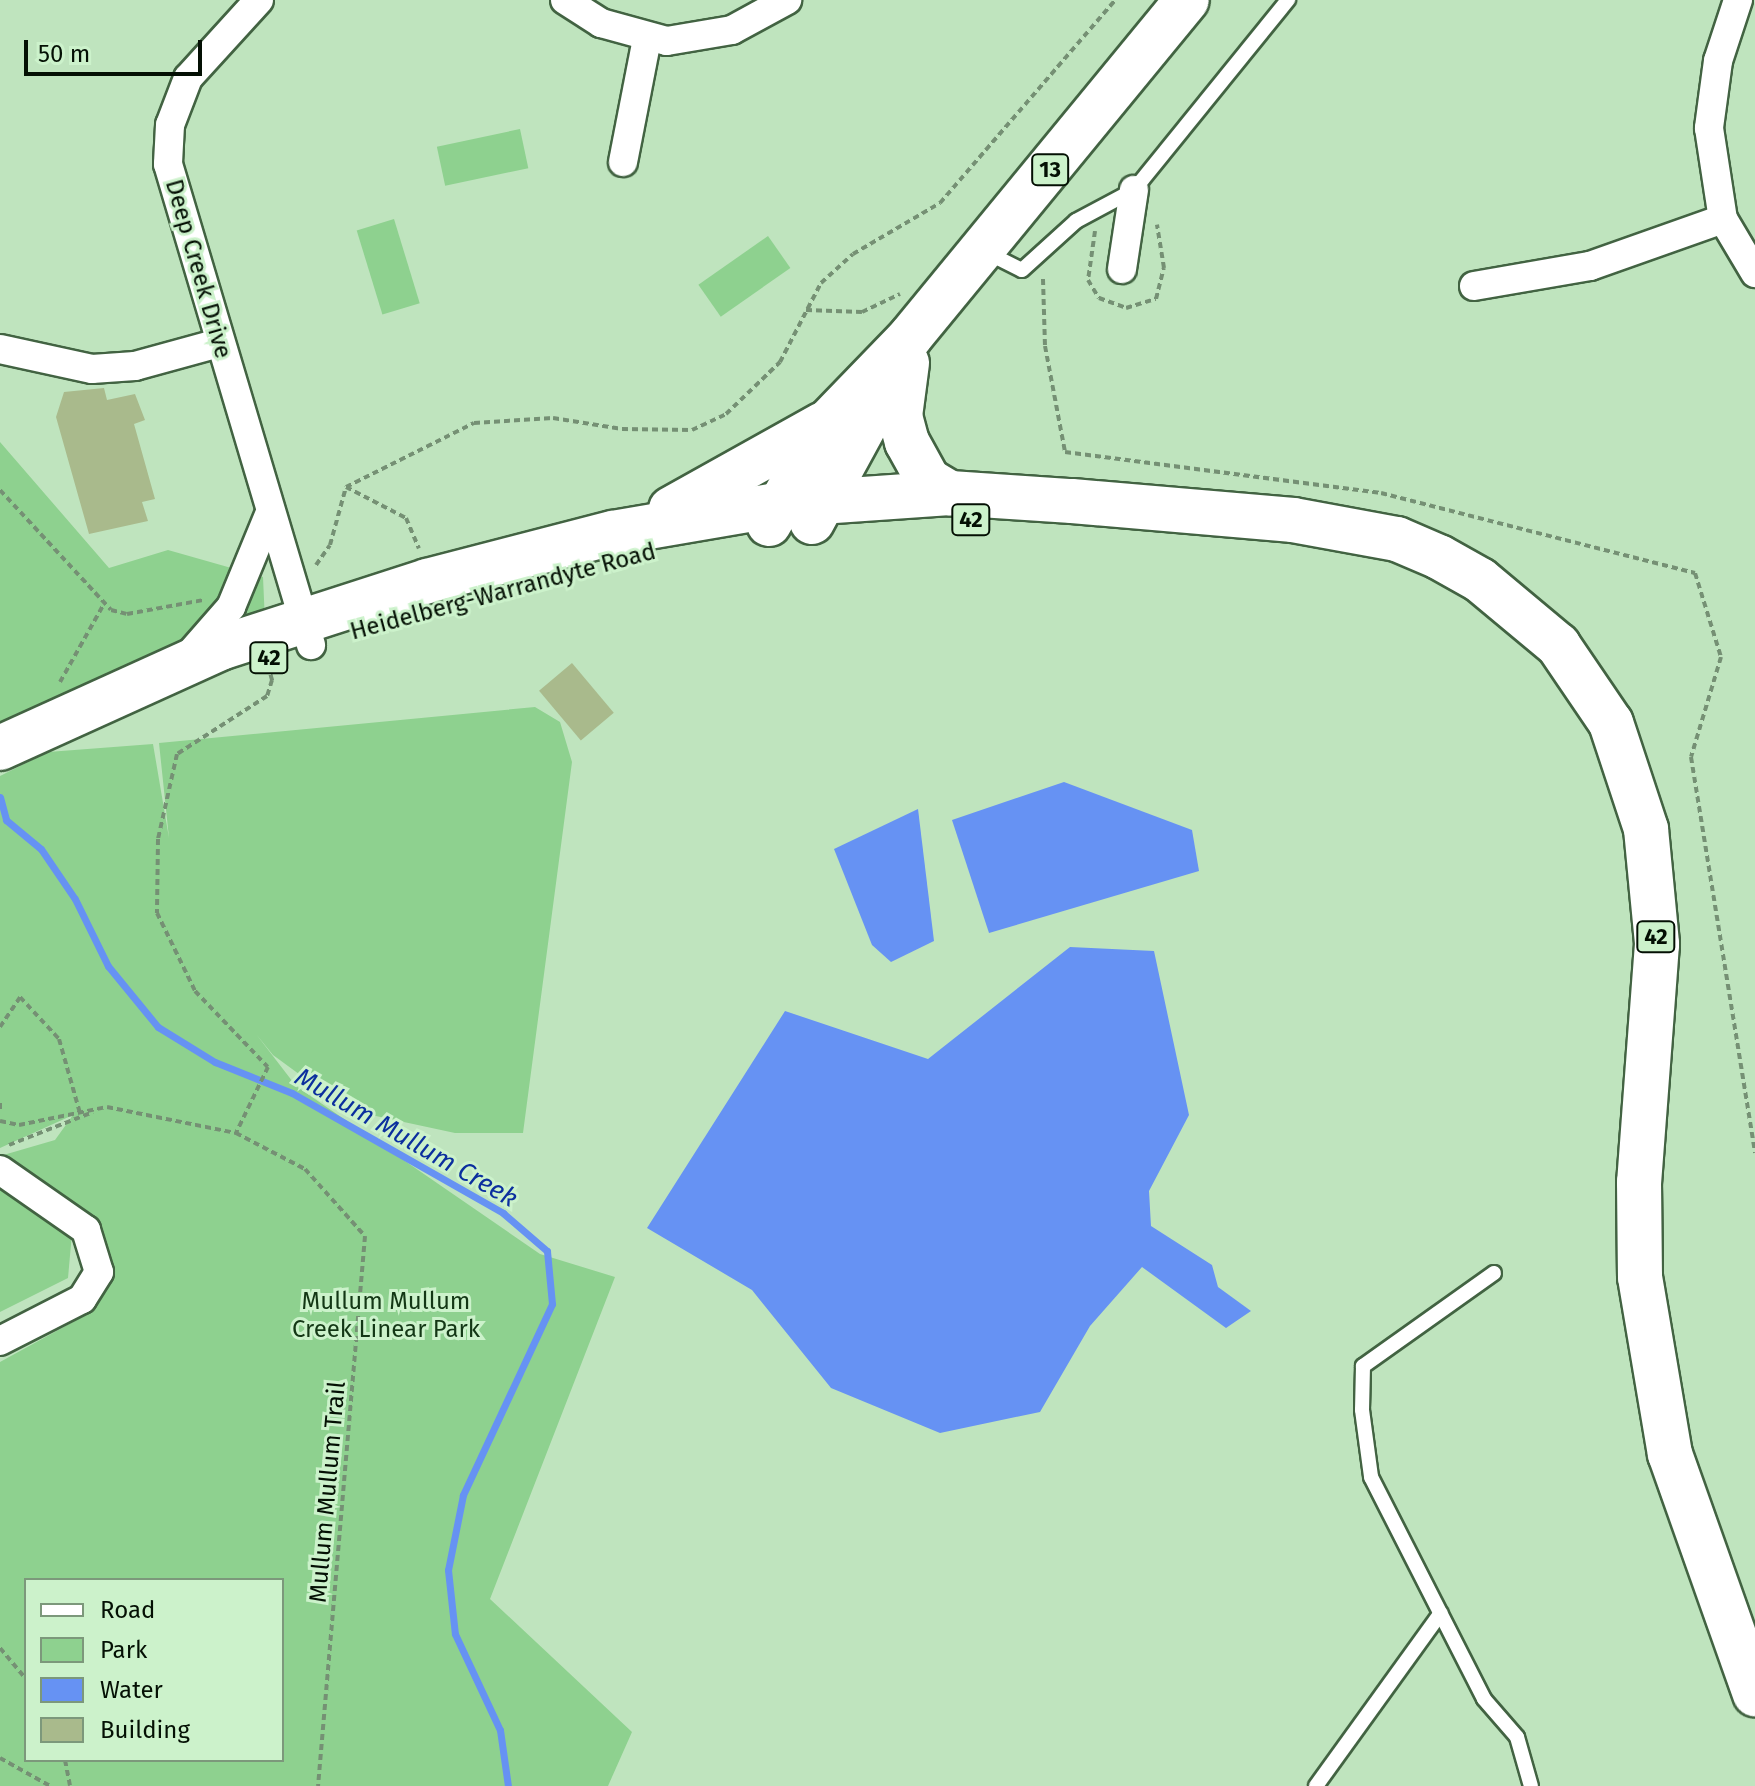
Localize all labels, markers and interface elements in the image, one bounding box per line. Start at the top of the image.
scale bar [28,24,206,74]
text: 50 m [38,40,90,68]
road number: 13 [1030,152,1070,188]
street label: Deep Creek Drive [159,176,237,362]
road number: 42 [951,502,991,538]
street label: Heidelberg-Warrandyte Road [347,537,659,647]
road number: 42 [249,640,289,676]
road number: 42 [1636,919,1676,955]
water label: Mullum Mullum Creek [289,1062,523,1214]
park label: Mullum Mullum Creek Linear Park [292,1288,480,1344]
street label: Mullum Mullum Trail [304,1380,352,1604]
legend [24,1578,284,1762]
text: Road [100,1596,155,1624]
text: Park [100,1636,147,1664]
text: Water [100,1676,163,1704]
text: Building [100,1716,190,1744]

